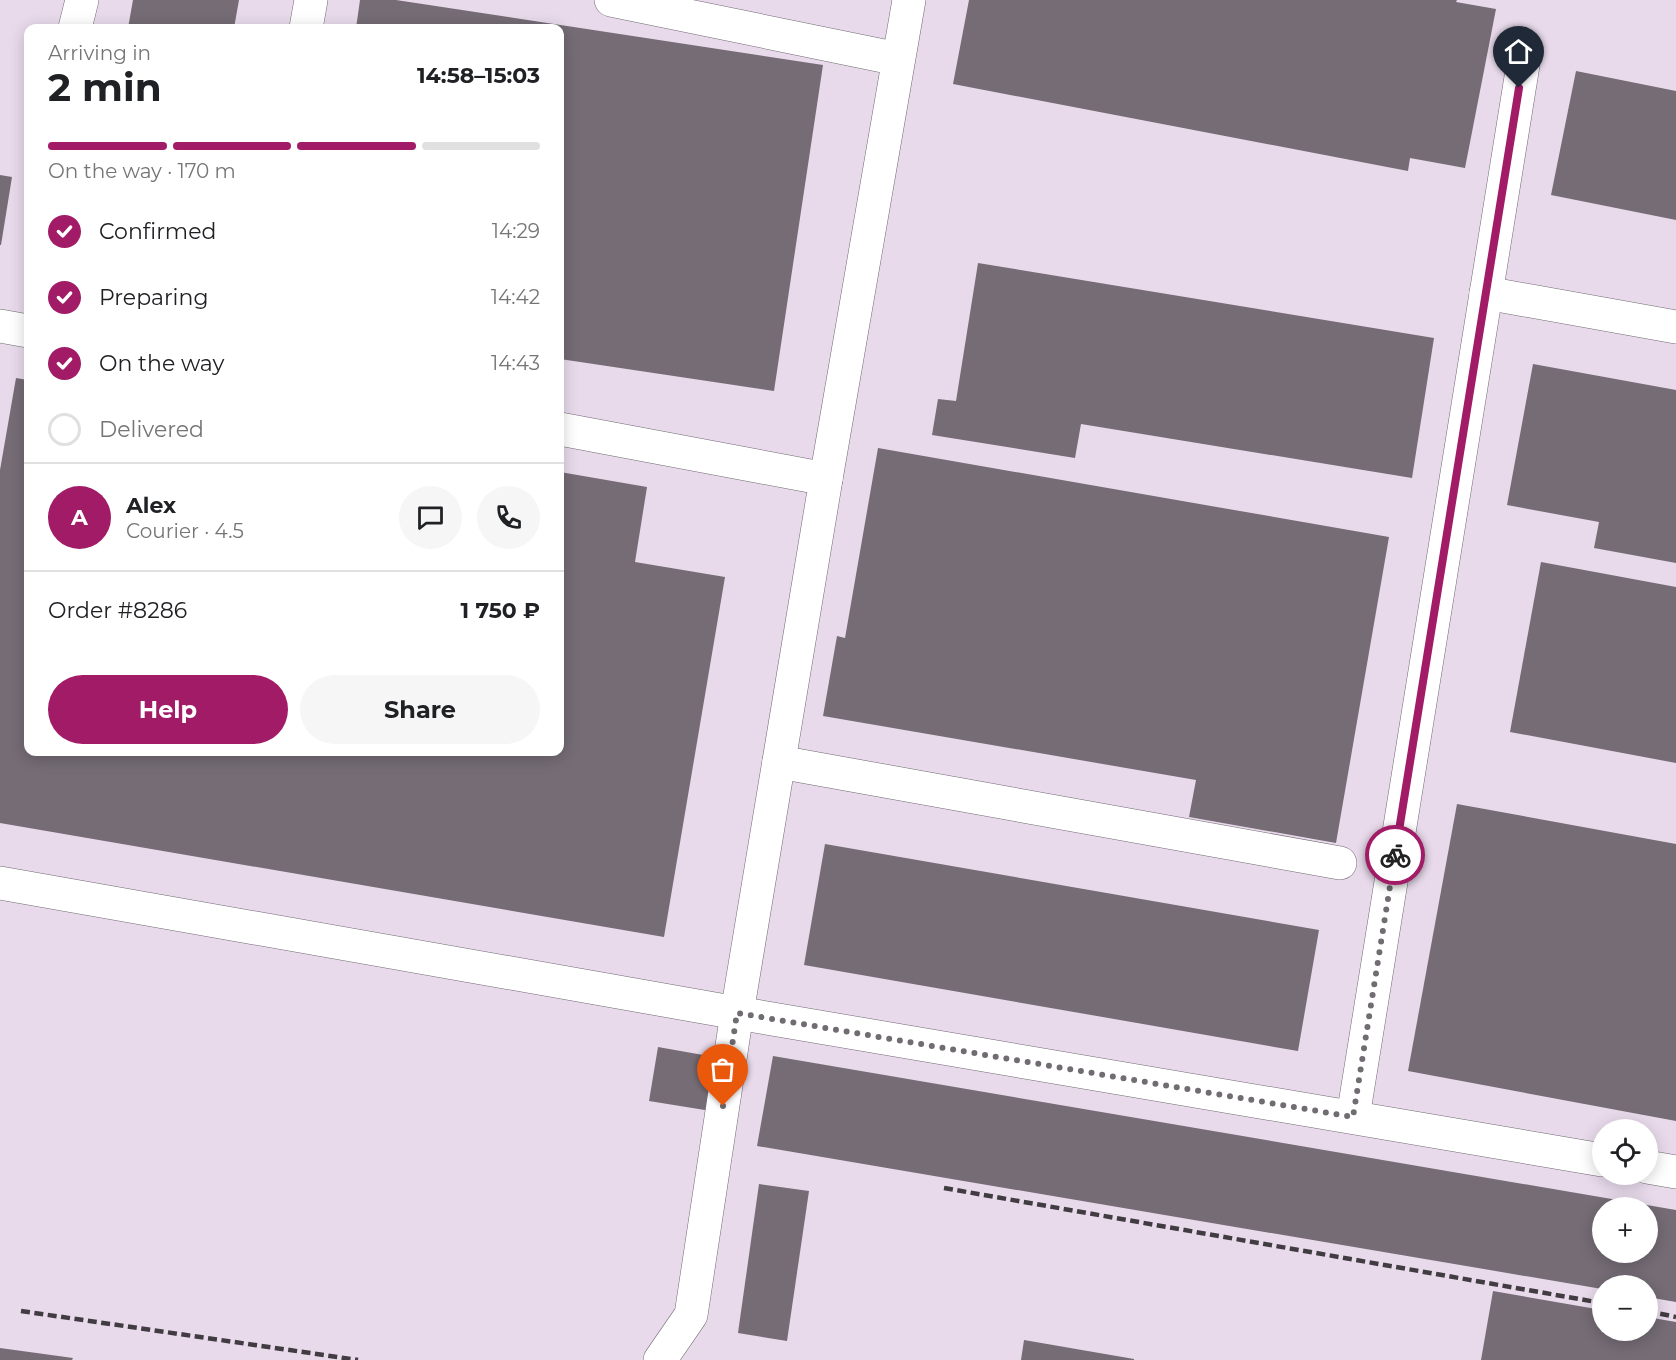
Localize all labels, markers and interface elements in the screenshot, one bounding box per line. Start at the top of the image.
pin [1493,26,1544,88]
icon: home [1502,35,1535,68]
text: Arriving in [48,41,151,65]
text: 14:58–15:03 [417,62,540,89]
text: 2 min [48,63,162,111]
text: On the way · 170 m [48,159,236,183]
icon: check [48,215,81,248]
text: Confirmed [99,218,216,245]
text: 14:29 [492,219,540,243]
icon: check [48,281,81,314]
text: Preparing [99,284,208,311]
text: 14:42 [491,285,540,309]
icon: check [48,347,81,380]
text: On the way [99,350,224,377]
text: 14:43 [491,351,540,375]
text: Delivered [99,416,204,443]
button: chat [399,486,462,549]
button: phone [477,486,540,549]
text: Alex [126,492,176,519]
text: A [71,504,88,531]
text: Courier · 4.5 [126,519,244,543]
text: Order #8286 [48,597,187,624]
text: 1 750 ₽ [461,597,540,624]
button: Help [48,675,288,744]
button: Share [300,675,540,744]
courier [1365,825,1425,885]
icon: bike [1379,839,1412,872]
pin [697,1044,748,1106]
icon: bag [706,1053,739,1086]
map controls [1592,1119,1658,1341]
button: locate [1592,1119,1658,1185]
button: + [1592,1197,1658,1263]
button: − [1592,1275,1658,1341]

